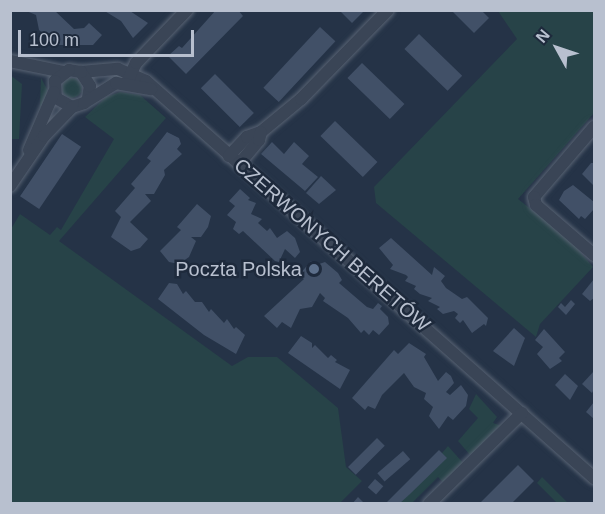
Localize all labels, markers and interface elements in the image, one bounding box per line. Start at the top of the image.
scale bar [21,18,196,56]
north arrow [527,18,587,78]
text: N [533,26,553,46]
text: 100 m [29,30,79,50]
street label: CZERWONYCH BERETÓW [229,153,435,337]
place label: Poczta Polska [175,257,302,281]
marker: Poczta Polska [307,262,321,276]

